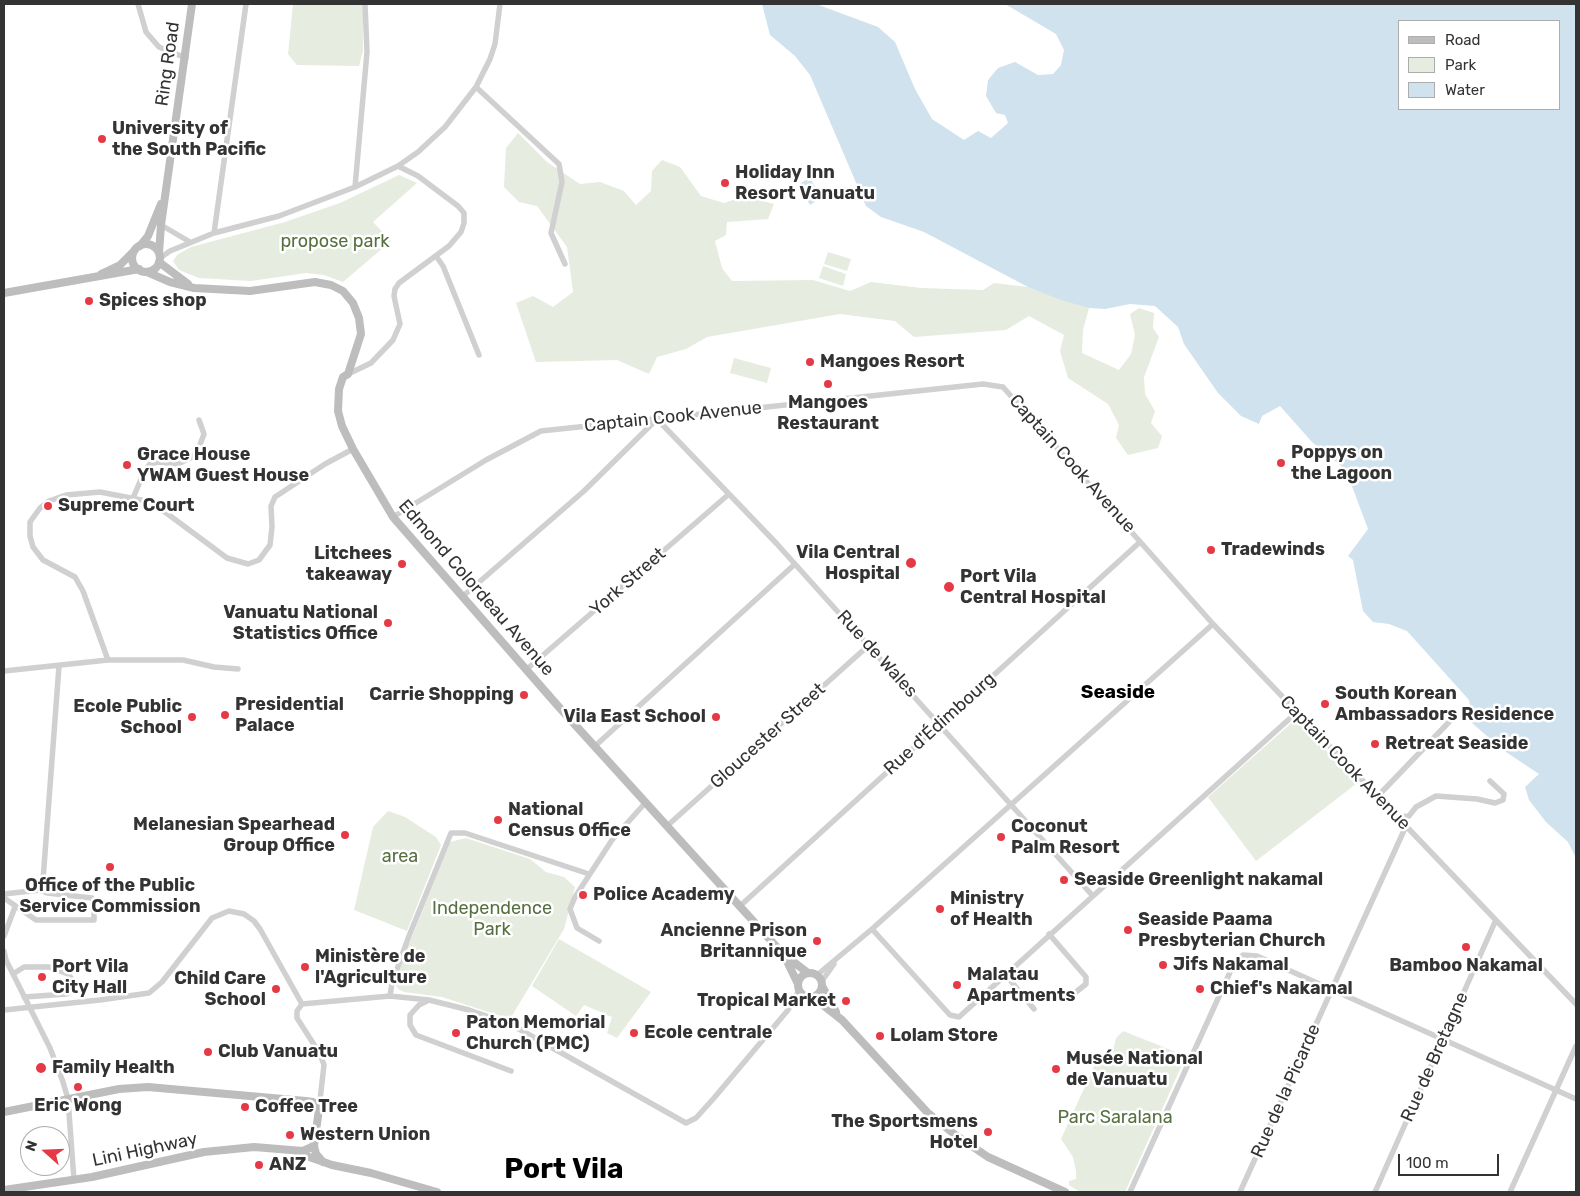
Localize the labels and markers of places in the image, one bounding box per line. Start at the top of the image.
place label: University of the South Pacific [112,118,266,160]
marker: University of the South Pacific [96,133,108,145]
place label: Holiday Inn Resort Vanuatu [735,162,875,204]
marker: Holiday Inn Resort Vanuatu [719,177,731,189]
place label: Spices shop [99,290,207,312]
marker: Spices shop [83,295,95,307]
place label: Mangoes Resort [820,351,965,373]
marker: Mangoes Resort [804,356,816,368]
marker: Mangoes Restaurant [822,378,834,390]
place label: Mangoes Restaurant [777,392,879,434]
place label: Poppys on the Lagoon [1291,442,1392,484]
place label: Grace House YWAM Guest House [137,444,309,486]
marker: Poppys on the Lagoon [1275,457,1287,469]
marker: Grace House YWAM Guest House [121,459,133,471]
place label: Supreme Court [58,495,194,517]
marker: Supreme Court [42,500,54,512]
place label: Tradewinds [1221,539,1325,561]
place label: Vila Central Hospital [796,542,900,584]
place label: Litchees takeaway [306,543,392,586]
marker: Tradewinds [1205,544,1217,556]
marker: Vila Central Hospital [904,556,918,570]
marker: Litchees takeaway [396,558,408,570]
place label: Port Vila Central Hospital [960,566,1106,608]
marker: Port Vila Central Hospital [942,580,956,594]
place label: Vanuatu National Statistics Office [223,602,378,644]
marker: Vanuatu National Statistics Office [382,617,394,629]
place label: South Korean Ambassadors Residence [1335,683,1554,726]
place label: Carrie Shopping [369,684,514,706]
marker: Carrie Shopping [518,689,530,701]
place label: Presidential Palace [235,694,344,736]
place label: Ecole Public School [73,696,182,739]
marker: South Korean Ambassadors Residence [1319,698,1331,710]
place label: Vila East School [563,706,706,728]
marker: Presidential Palace [219,709,231,721]
marker: Ecole Public School [186,711,198,723]
marker: Vila East School [710,711,722,723]
place label: Retreat Seaside [1385,733,1528,755]
marker: Retreat Seaside [1369,738,1381,750]
place label: National Census Office [508,799,631,842]
place label: Melanesian Spearhead Group Office [133,814,335,856]
marker: National Census Office [492,814,504,826]
place label: Coconut Palm Resort [1011,816,1120,859]
marker: Melanesian Spearhead Group Office [339,829,351,841]
marker: Coconut Palm Resort [995,831,1007,843]
marker: Office of the Public Service Commission [104,861,116,873]
place label: Seaside Greenlight nakamal [1074,869,1323,891]
marker: Seaside Greenlight nakamal [1058,874,1070,886]
place label: Office of the Public Service Commission [19,875,201,918]
place label: Police Academy [593,884,734,906]
place label: Ministry of Health [950,888,1033,931]
marker: Police Academy [577,889,589,901]
marker: Ministry of Health [934,903,946,915]
place label: Seaside Paama Presbyterian Church [1138,909,1325,952]
place label: Ancienne Prison Britannique [660,920,807,962]
marker: Seaside Paama Presbyterian Church [1122,924,1134,936]
marker: Ancienne Prison Britannique [811,935,823,947]
marker: Bamboo Nakamal [1460,941,1472,953]
place label: Ministère de l'Agriculture [315,946,427,989]
place label: Jifs Nakamal [1173,954,1289,976]
place label: Bamboo Nakamal [1389,955,1543,977]
place label: Port Vila City Hall [52,956,129,999]
marker: Jifs Nakamal [1157,959,1169,971]
marker: Ministère de l'Agriculture [299,961,311,973]
place label: Malatau Apartments [967,964,1075,1006]
place label: Child Care School [174,968,266,1011]
marker: Port Vila City Hall [36,971,48,983]
place label: Chief's Nakamal [1210,978,1353,1000]
marker: Malatau Apartments [951,979,963,991]
marker: Child Care School [270,983,282,995]
marker: Chief's Nakamal [1194,983,1206,995]
place label: Tropical Market [697,990,836,1012]
marker: Tropical Market [840,995,852,1007]
place label: Paton Memorial Church (PMC) [466,1012,605,1054]
place label: Ecole centrale [644,1022,772,1044]
place label: Lolam Store [890,1025,998,1047]
marker: Paton Memorial Church (PMC) [450,1027,462,1039]
marker: Ecole centrale [628,1027,640,1039]
marker: Lolam Store [874,1030,886,1042]
place label: Club Vanuatu [218,1041,338,1063]
marker: Club Vanuatu [202,1046,214,1058]
place label: Musée National de Vanuatu [1066,1048,1203,1090]
place label: Family Health [52,1057,175,1079]
marker: Family Health [34,1061,48,1075]
marker: Musée National de Vanuatu [1050,1063,1062,1075]
marker: Eric Wong [72,1081,84,1093]
place label: Eric Wong [34,1095,122,1117]
place label: Coffee Tree [255,1096,358,1118]
marker: Coffee Tree [239,1101,251,1113]
place label: The Sportsmens Hotel [831,1111,978,1154]
place label: Western Union [300,1124,430,1146]
marker: The Sportsmens Hotel [982,1126,994,1138]
marker: Western Union [284,1129,296,1141]
place label: ANZ [269,1154,307,1176]
marker: ANZ [253,1159,265,1171]

